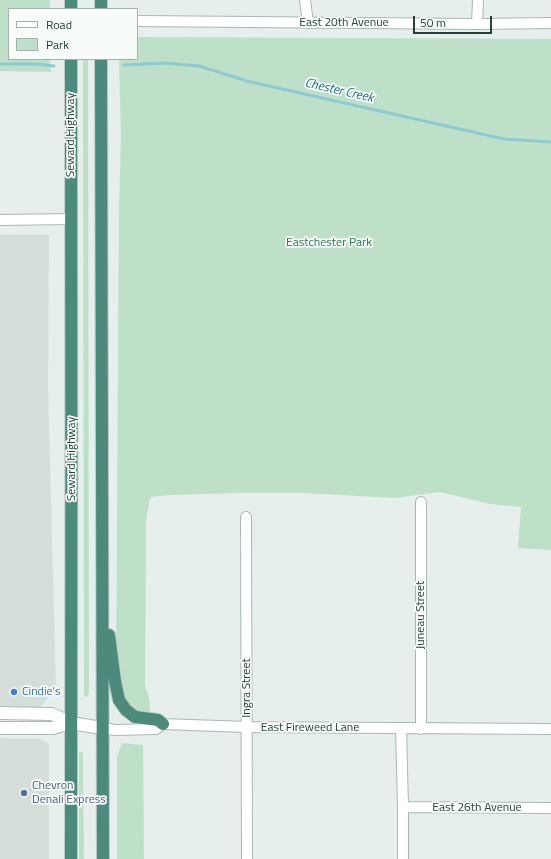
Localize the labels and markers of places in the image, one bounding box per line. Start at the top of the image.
place label: Cindie's [22,685,60,699]
marker: Cindie's [9,687,19,697]
place label: Chevron Denali Express [32,779,106,807]
marker: Chevron Denali Express [19,788,29,798]

